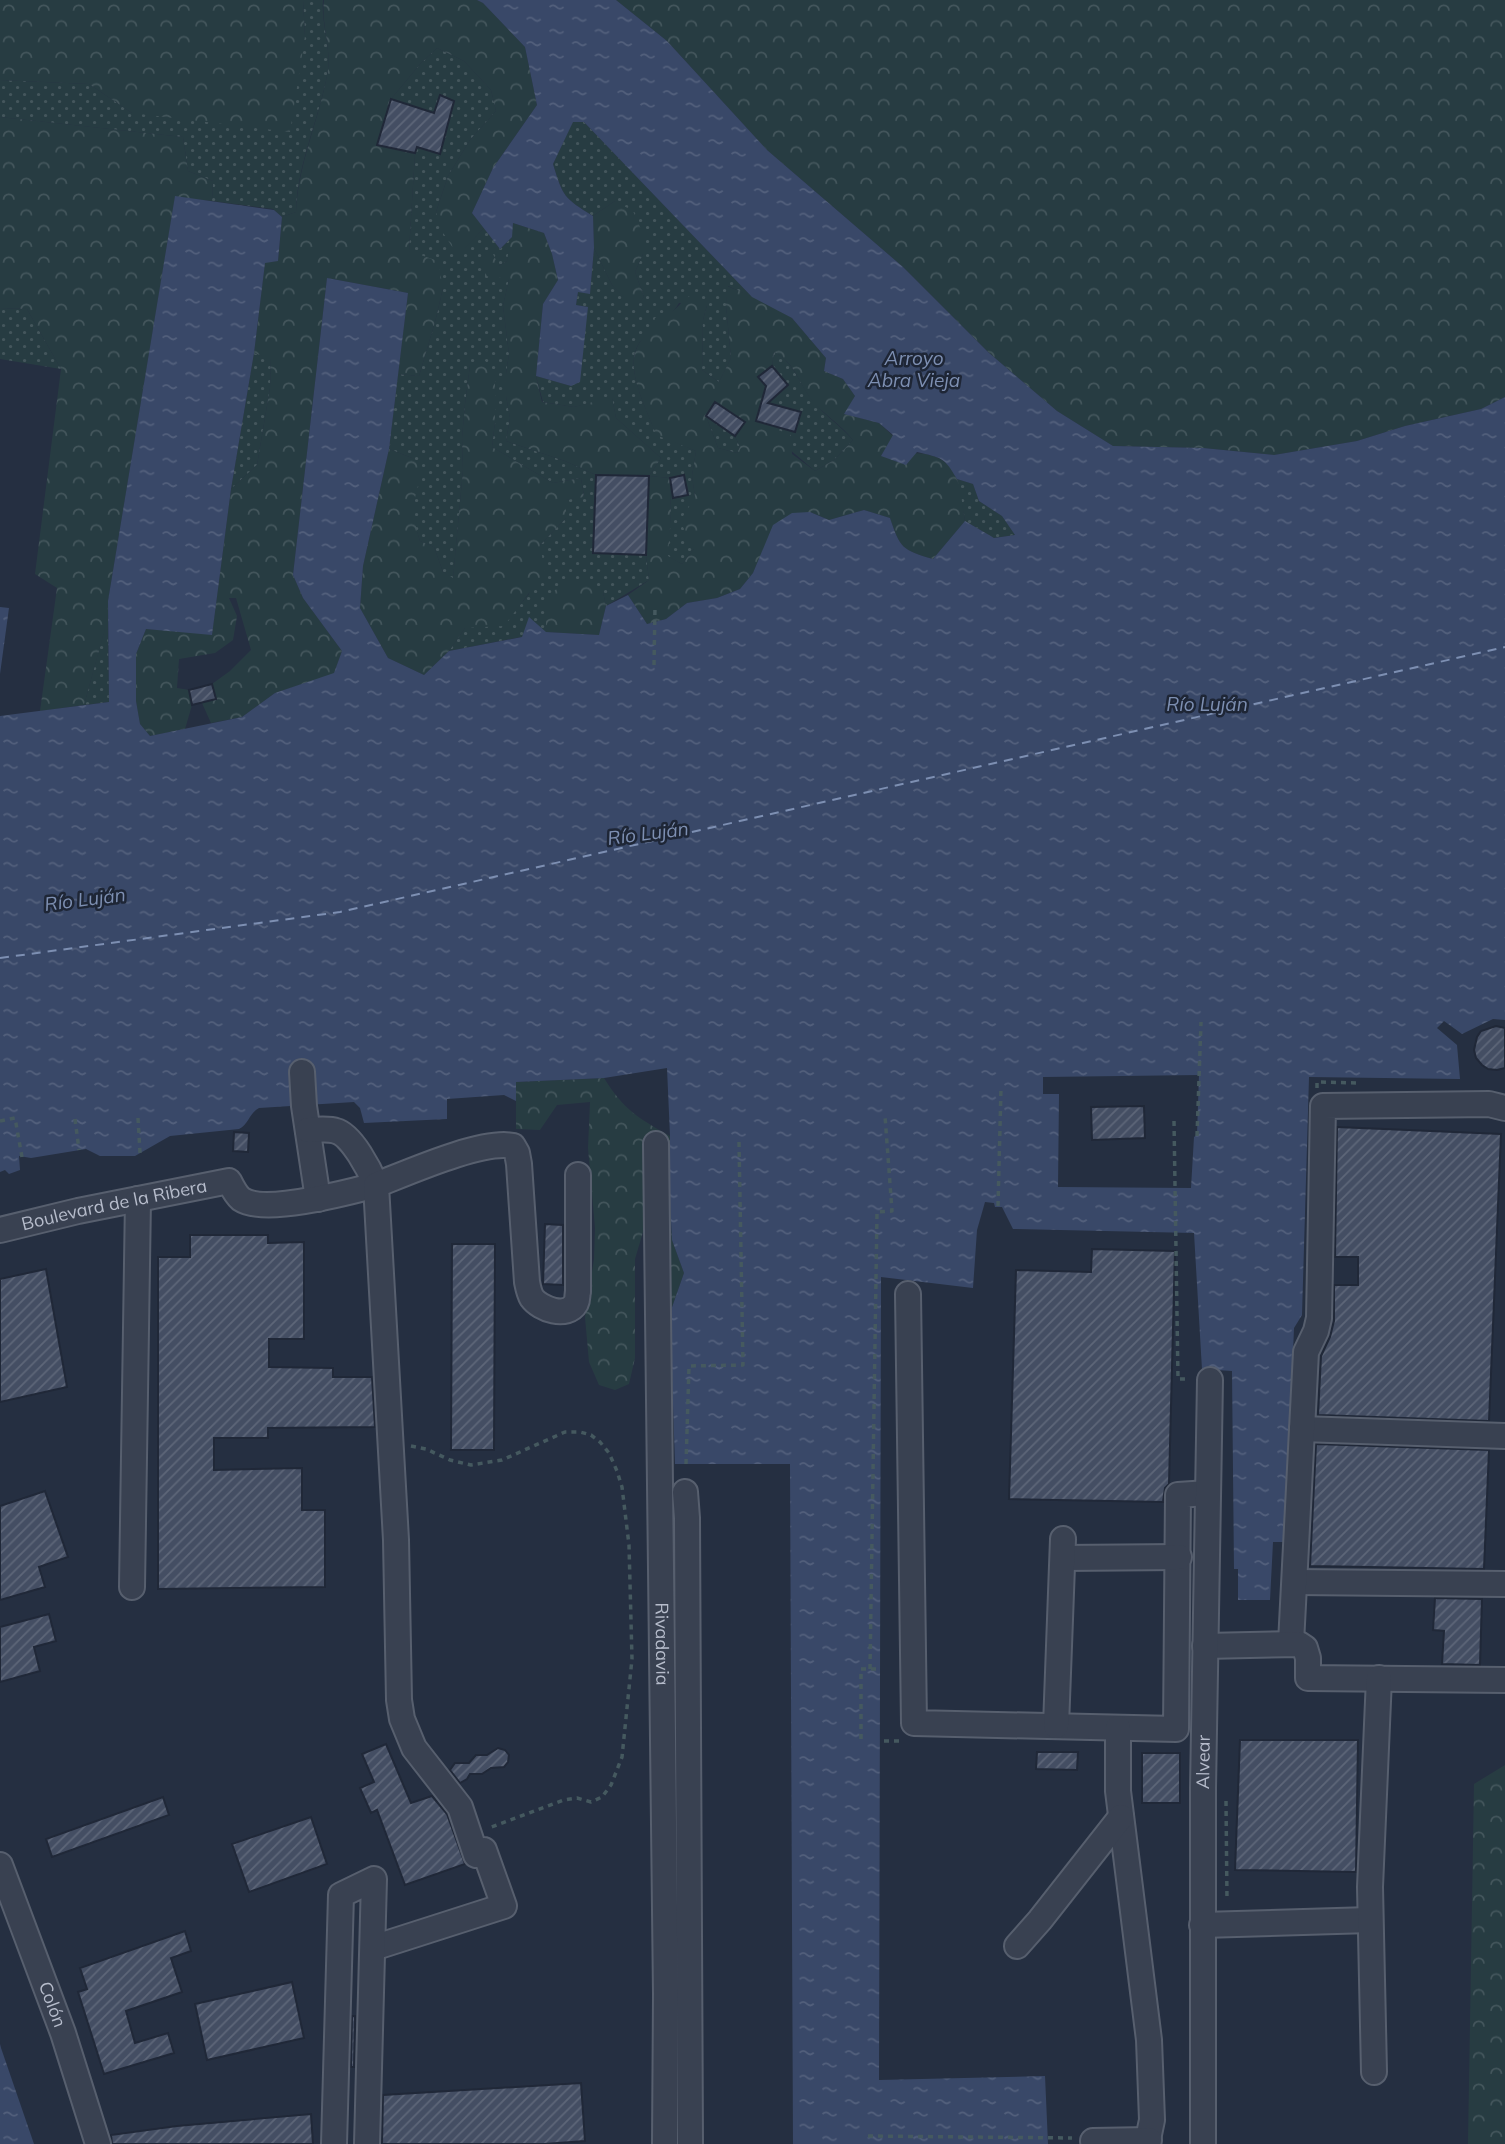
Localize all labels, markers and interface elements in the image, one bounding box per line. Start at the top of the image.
water label: Arroyo Abra Vieja [867,346,960,392]
water label: Río Luján [1166,692,1248,716]
water label: Río Luján [606,816,690,850]
water label: Río Luján [43,882,127,916]
street label: Boulevard de la Ribera [19,1174,209,1235]
street label: Rivadavia [650,1602,674,1686]
street label: Alvear [1191,1734,1215,1789]
street label: Colón [34,1978,72,2030]

